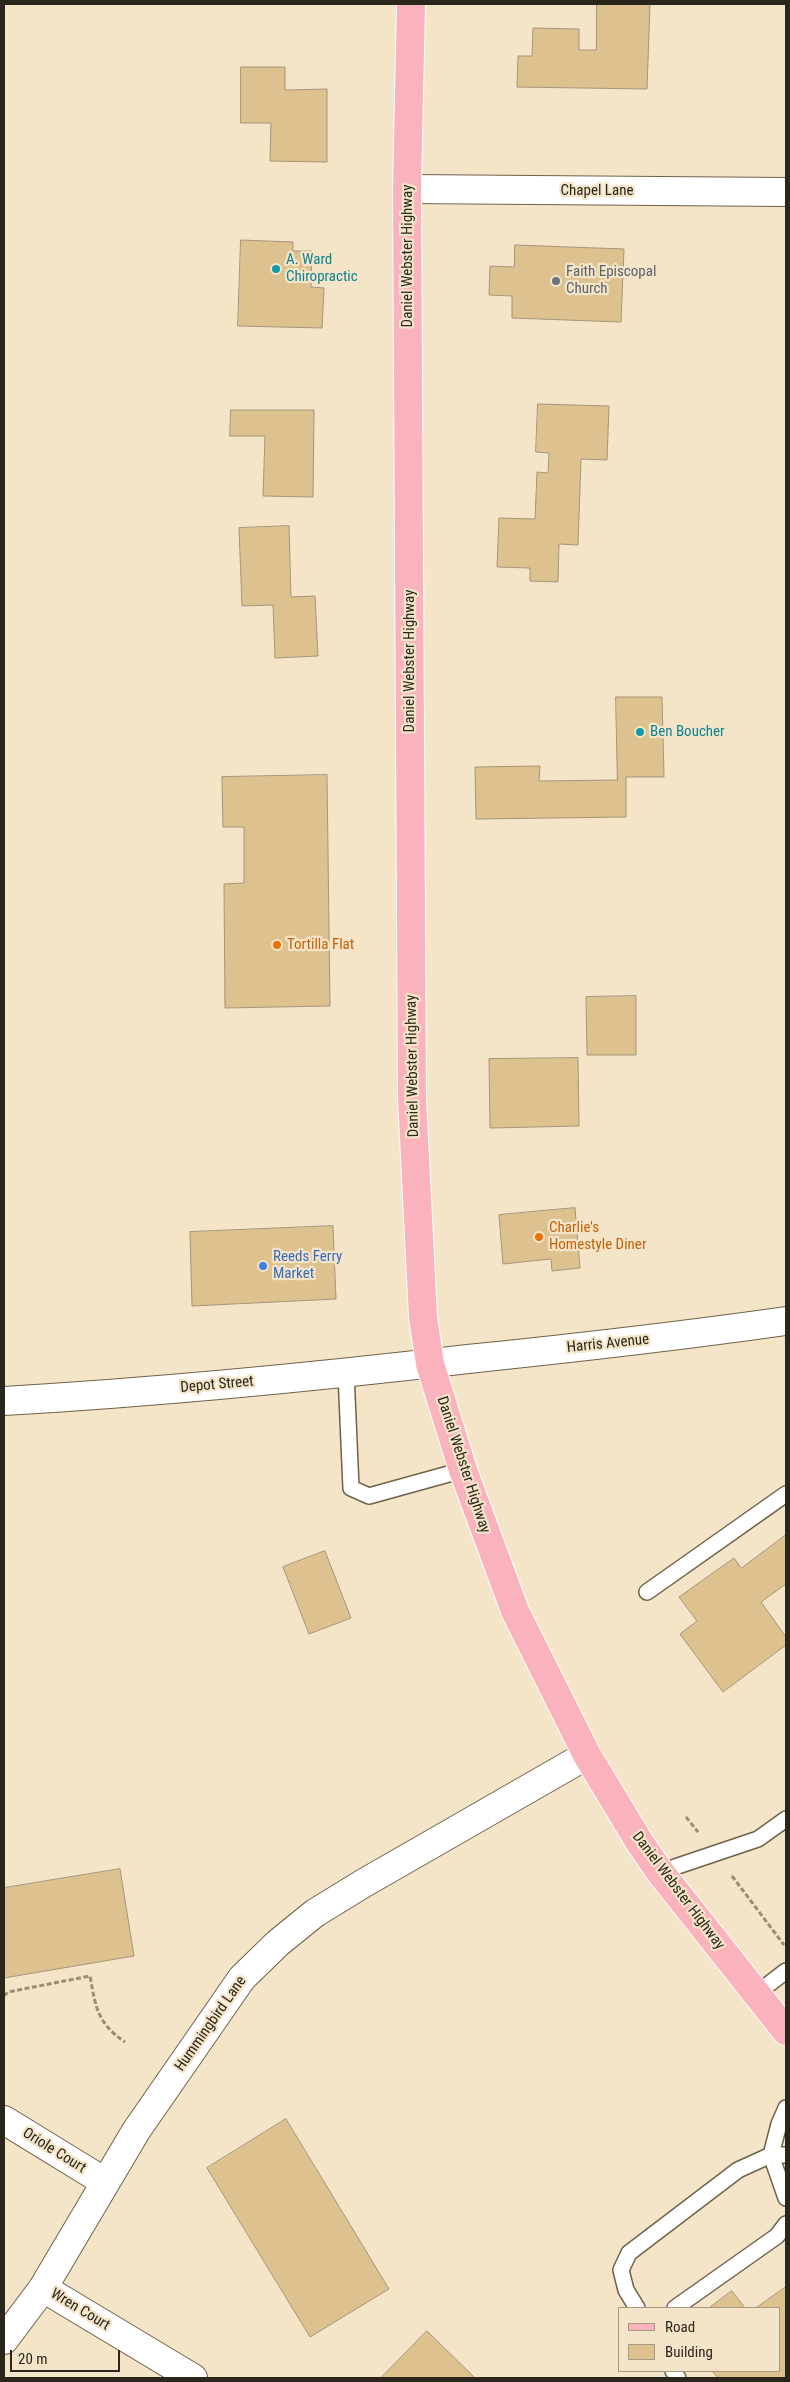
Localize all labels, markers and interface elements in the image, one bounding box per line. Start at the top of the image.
street label: Chapel Lane [561,182,633,200]
street label: Daniel Webster Highway [399,185,417,327]
place label: A. Ward Chiropractic [286,251,358,286]
marker: A. Ward Chiropractic [270,263,282,275]
place label: Faith Episcopal Church [566,263,656,298]
marker: Faith Episcopal Church [550,275,562,287]
street label: Daniel Webster Highway [401,590,419,732]
place label: Ben Boucher [650,723,725,741]
marker: Ben Boucher [634,726,646,738]
place label: Tortilla Flat [287,936,354,954]
marker: Tortilla Flat [271,939,283,951]
street label: Daniel Webster Highway [403,994,423,1138]
place label: Charlie's Homestyle Diner [549,1219,646,1254]
marker: Charlie's Homestyle Diner [533,1231,545,1243]
place label: Reeds Ferry Market [273,1248,342,1283]
marker: Reeds Ferry Market [257,1260,269,1272]
street label: Harris Avenue [566,1331,650,1357]
street label: Depot Street [180,1373,254,1397]
street label: Daniel Webster Highway [432,1394,494,1536]
street label: Daniel Webster Highway [628,1829,728,1953]
street label: Hummingbird Lane [172,1973,250,2075]
street label: Oriole Court [19,2125,89,2177]
street label: Wren Court [47,2285,113,2335]
legend [618,2307,780,2372]
text: Road [665,2318,695,2336]
scale bar [12,2340,122,2372]
text: Building [665,2343,713,2361]
text: 20 m [18,2350,48,2368]

